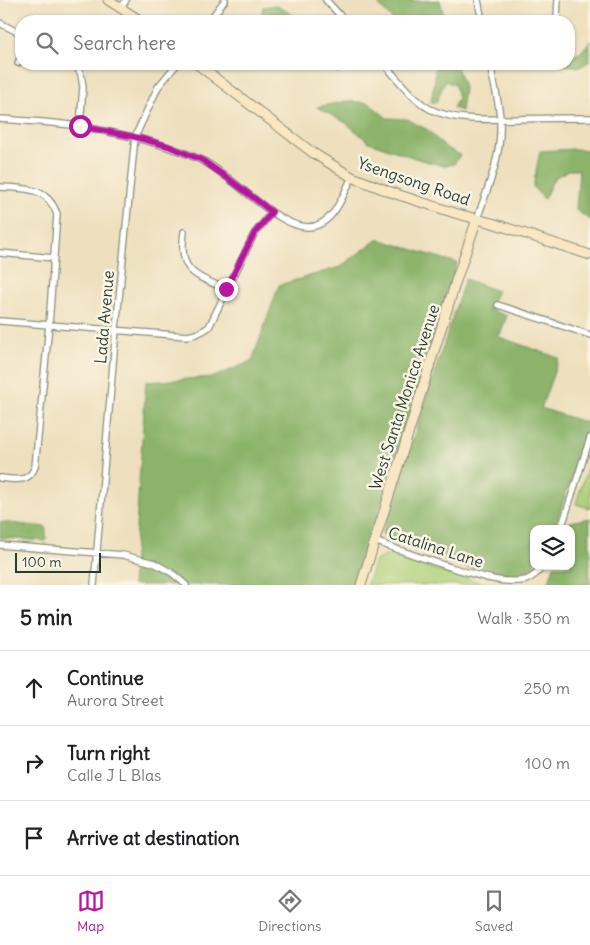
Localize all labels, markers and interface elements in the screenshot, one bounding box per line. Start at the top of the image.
search box [15,15,575,70]
icon: search [33,29,61,57]
text: Search here [73,31,176,55]
route start [69,115,92,138]
street label: Ysengsong Road [355,152,473,210]
street label: Lada Avenue [90,269,118,365]
route end [215,278,238,301]
street label: West Santa Monica Avenue [365,302,443,492]
street label: Catalina Lane [386,522,486,572]
map controls [530,525,575,570]
button: layers [530,525,575,570]
scale bar [15,550,101,573]
text: 100 m [22,553,62,571]
text: 5 min [20,604,72,631]
text: Walk · 350 m [477,608,570,628]
text: Continue [67,666,144,690]
icon: ahead [20,674,48,702]
text: 250 m [524,678,570,698]
text: Aurora Street [67,690,164,710]
text: Turn right [67,741,150,765]
icon: right [20,749,48,777]
text: 100 m [525,753,570,773]
text: Calle J L Blas [67,765,161,785]
icon: arrive [20,824,48,852]
text: Arrive at destination [67,826,240,850]
tab: Map [77,887,105,935]
tab: Directions [258,887,321,935]
tab: Saved [475,887,513,935]

